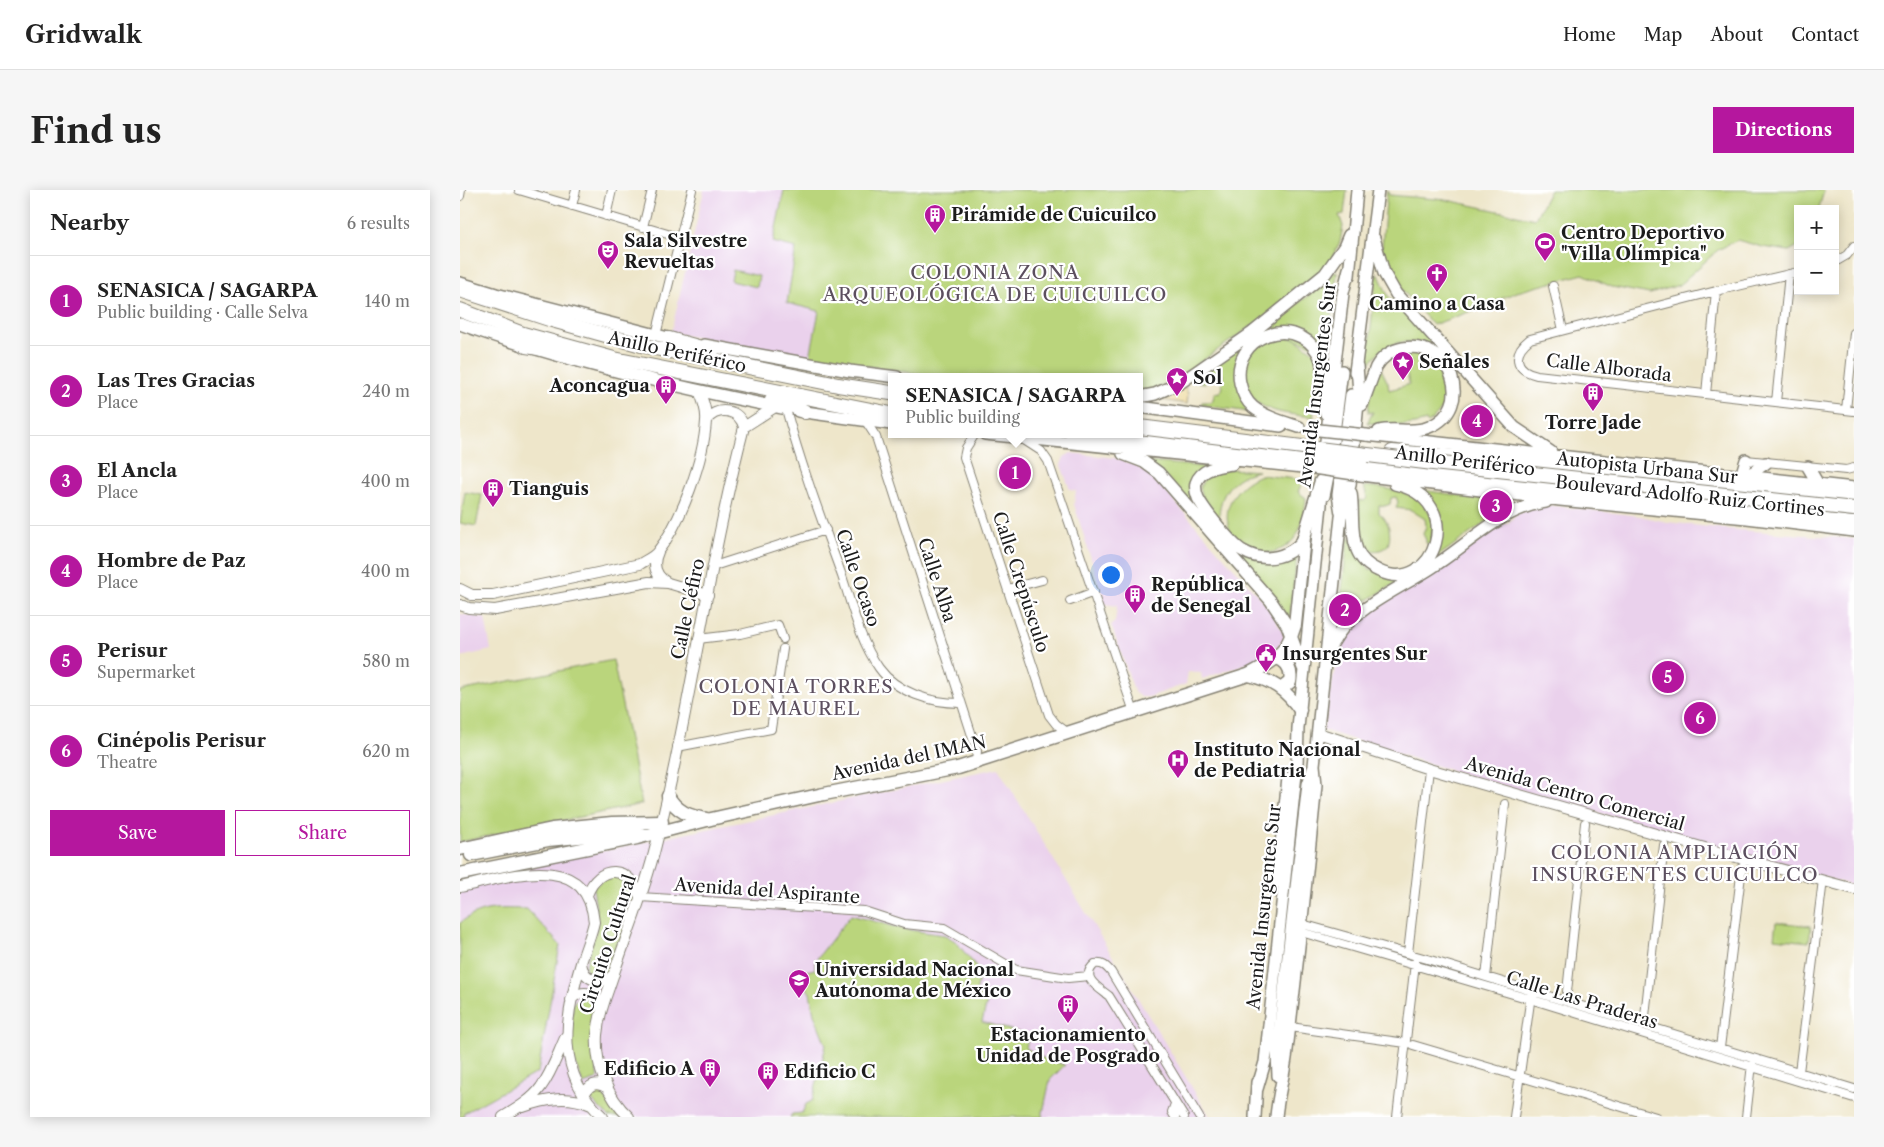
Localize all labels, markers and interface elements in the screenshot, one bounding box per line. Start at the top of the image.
text: Gridwalk [25,20,142,49]
text: Home [1563,24,1616,46]
text: Map [1644,24,1682,46]
text: About [1710,24,1763,46]
text: Contact [1791,24,1859,46]
button: Directions [1713,107,1854,153]
text: Find us [30,109,162,152]
building icon: Pirámide de Cuicuilco [923,203,947,234]
place label: Pirámide de Cuicuilco [951,204,1157,226]
map controls [1794,205,1839,295]
button: + [1794,205,1839,250]
text: Nearby [50,210,129,235]
text: 6 results [347,213,410,233]
place label: Centro Deportivo "Villa Olímpica" [1561,222,1725,265]
place label: Sala Silvestre Revueltas [624,230,747,273]
sports icon: Centro Deportivo "Villa Olímpica" [1533,231,1557,262]
theatre icon: Sala Silvestre Revueltas [596,239,620,270]
button: − [1794,250,1839,295]
district label: COLONIA ZONA ARQUEOLÓGICA DE CUICUILCO [822,261,1167,306]
church icon: Camino a Casa [1425,262,1449,293]
text: SENASICA / SAGARPA [97,279,317,302]
street label: Avenida Insurgentes Sur [1293,280,1341,490]
text: 1 [62,291,70,311]
text: 140 m [365,291,410,311]
place label: Camino a Casa [1369,293,1506,315]
text: Public building · Calle Selva [97,302,308,322]
street label: Anillo Periférico [605,326,748,377]
street label: Calle Alborada [1545,349,1673,387]
place icon: Señales [1391,350,1415,381]
place label: Señales [1419,351,1490,373]
place icon: Sol [1165,366,1189,397]
place label: Sol [1193,367,1222,389]
text: Las Tres Gracias [97,369,255,392]
popup [888,373,1143,438]
building icon: Aconcagua [654,374,678,405]
place label: Aconcagua [549,375,651,397]
text: 2 [61,381,71,401]
text: 240 m [362,381,410,401]
building icon: Torre Jade [1581,381,1605,412]
text: SENASICA / SAGARPA [905,384,1126,407]
text: Place [97,392,138,412]
pin: 4 [1461,402,1493,440]
text: Public building [905,407,1020,427]
place label: Torre Jade [1545,412,1641,434]
street label: Anillo Periférico [1393,441,1536,481]
street label: Autopista Urbana Sur [1554,447,1739,489]
pin: 1 [999,454,1031,492]
text: El Ancla [97,459,177,482]
text: 3 [61,471,71,491]
text: 400 m [361,471,410,491]
street label: Boulevard Adolfo Ruiz Cortines [1554,471,1826,521]
building icon: Tianguis [481,477,505,508]
place label: Tianguis [509,478,589,500]
text: Place [97,482,138,502]
pin: 3 [1480,487,1512,525]
street label: Calle Crepúsculo [988,509,1054,655]
street label: Calle Ocaso [831,526,885,630]
street label: Calle Alba [913,535,961,625]
text: Hombre de Paz [97,549,246,572]
street label: Calle Céfiro [667,557,709,661]
text: 4 [61,561,71,581]
text: 400 m [361,561,410,581]
your location [1098,562,1124,588]
text: Place [97,572,138,592]
place label: República de Senegal [1151,574,1251,617]
building icon: República de Senegal [1123,583,1147,614]
pin: 2 [1329,591,1361,629]
text: Perisur [97,639,168,662]
public building icon: Insurgentes Sur [1254,642,1278,673]
place label: Insurgentes Sur [1282,643,1427,665]
text: 5 [62,651,70,671]
text: 580 m [363,651,410,671]
pin: 5 [1652,658,1684,696]
text: Supermarket [97,662,195,682]
district label: COLONIA TORRES DE MAUREL [698,675,894,720]
pin: 6 [1684,699,1716,737]
text: Cinépolis Perisur [97,729,266,752]
street label: Avenida del IMAN [829,731,989,785]
place label: Instituto Nacional de Pediatria [1194,739,1361,782]
text: 6 [61,741,71,761]
text: 620 m [362,741,410,761]
hospital icon: Instituto Nacional de Pediatria [1166,748,1190,779]
text: Theatre [97,752,158,772]
street label: Avenida Centro Comercial [1462,752,1687,836]
street label: Avenida Insurgentes Sur [1242,802,1286,1012]
button: Save [50,810,225,856]
button: Share [235,810,410,856]
district label: COLONIA AMPLIACIÓN INSURGENTES CUICUILCO [1531,841,1819,886]
street label: Circuito Cultural [575,872,641,1016]
street label: Avenida del Aspirante [672,873,861,908]
place label: Universidad Nacional Autónoma de México [814,959,1014,1002]
street label: Calle Las Praderas [1503,966,1661,1034]
school or university icon: Universidad Nacional Autónoma de México [787,968,811,999]
building icon: Estacionamiento Unidad de Posgrado [1056,993,1080,1024]
place label: Estacionamiento Unidad de Posgrado [976,1024,1160,1067]
building icon: Edificio A [698,1057,722,1088]
place label: Edificio A [604,1058,695,1080]
building icon: Edificio C [756,1060,780,1091]
place label: Edificio C [784,1061,876,1083]

